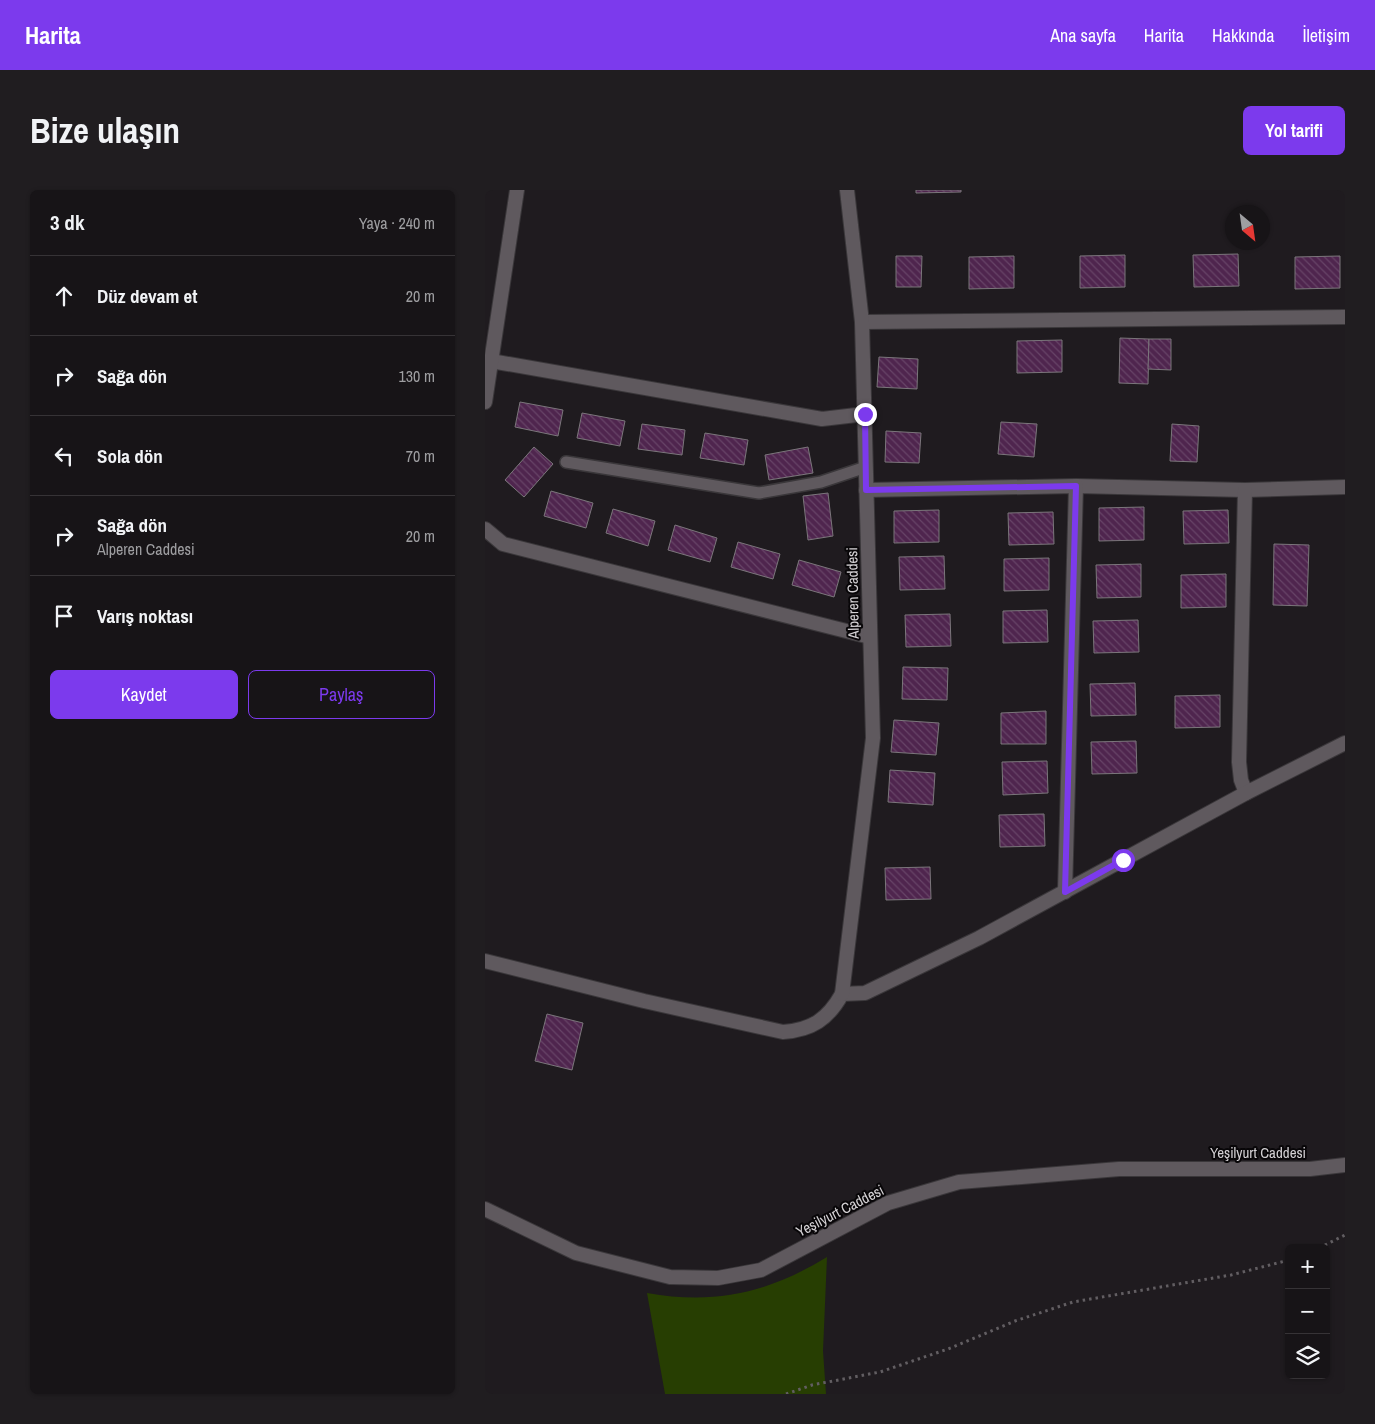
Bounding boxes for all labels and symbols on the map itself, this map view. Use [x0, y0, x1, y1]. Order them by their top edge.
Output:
north arrow [1225, 205, 1270, 250]
route end [854, 403, 877, 426]
street label: Alperen Caddesi [841, 547, 864, 640]
route start [1112, 849, 1135, 872]
street label: Yeşilyurt Caddesi [1210, 1142, 1306, 1163]
street label: Yeşilyurt Caddesi [792, 1179, 887, 1242]

